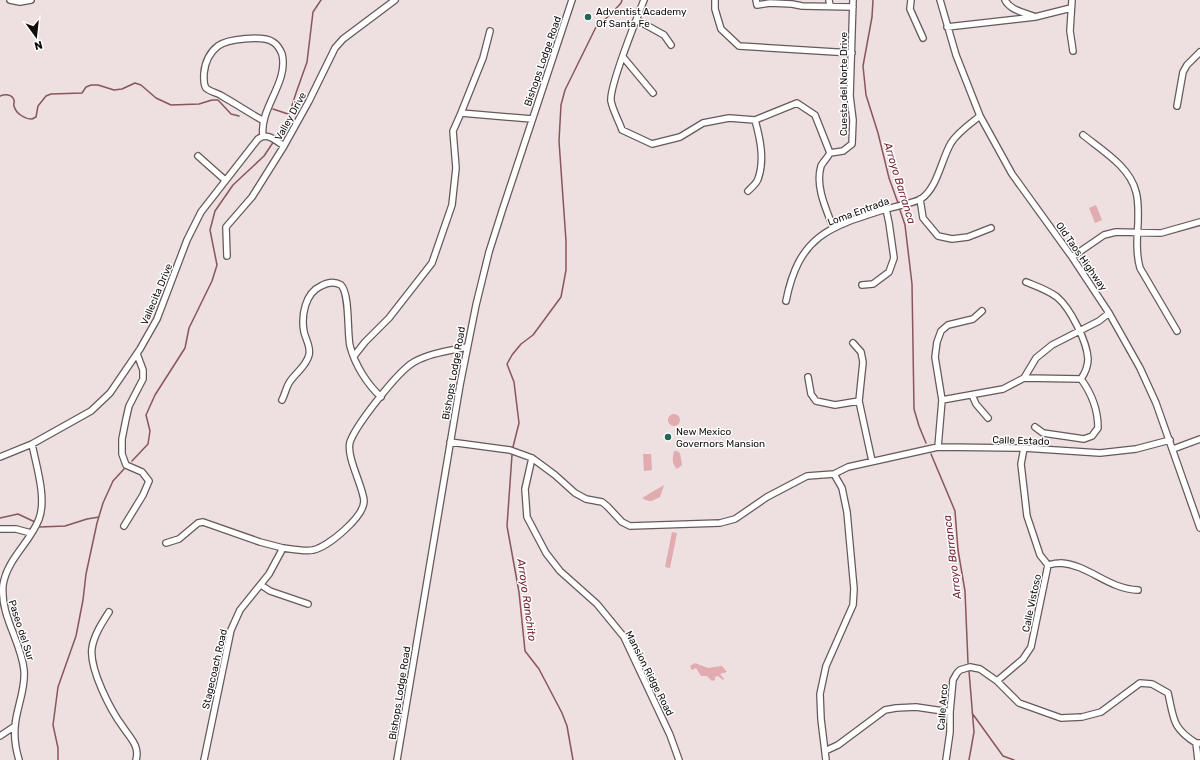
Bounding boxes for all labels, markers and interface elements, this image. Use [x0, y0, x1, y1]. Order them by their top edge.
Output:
place label: Adventist Academy Of Santa Fe [596, 6, 687, 30]
marker: Adventist Academy Of Santa Fe [583, 12, 593, 22]
street label: Bishops Lodge Road [522, 15, 564, 108]
north arrow [16, 16, 56, 56]
street label: Cuesta del Norte Drive [838, 32, 850, 136]
text: N [33, 38, 44, 53]
street label: Valley Drive [273, 90, 309, 143]
water label: Arroyo Barranca [881, 140, 918, 226]
street label: Loma Entrada [826, 195, 891, 229]
street label: Old Taos Highway [1053, 220, 1110, 294]
street label: Vallecita Drive [139, 261, 175, 327]
street label: Bishops Lodge Road [440, 326, 468, 421]
place label: New Mexico Governors Mansion [676, 426, 765, 450]
marker: New Mexico Governors Mansion [663, 432, 673, 442]
street label: Calle Estado [992, 434, 1050, 448]
water label: Arroyo Barranca [941, 514, 964, 601]
water label: Arroyo Ranchito [514, 557, 539, 642]
street label: Calle Vistoso [1020, 573, 1044, 633]
street label: Paseo del Sur [6, 598, 37, 662]
street label: Stagecoach Road [200, 628, 230, 710]
street label: Mansion Ridge Road [622, 629, 676, 718]
street label: Bishops Lodge Road [387, 646, 413, 741]
street label: Calle Arco [935, 683, 951, 731]

